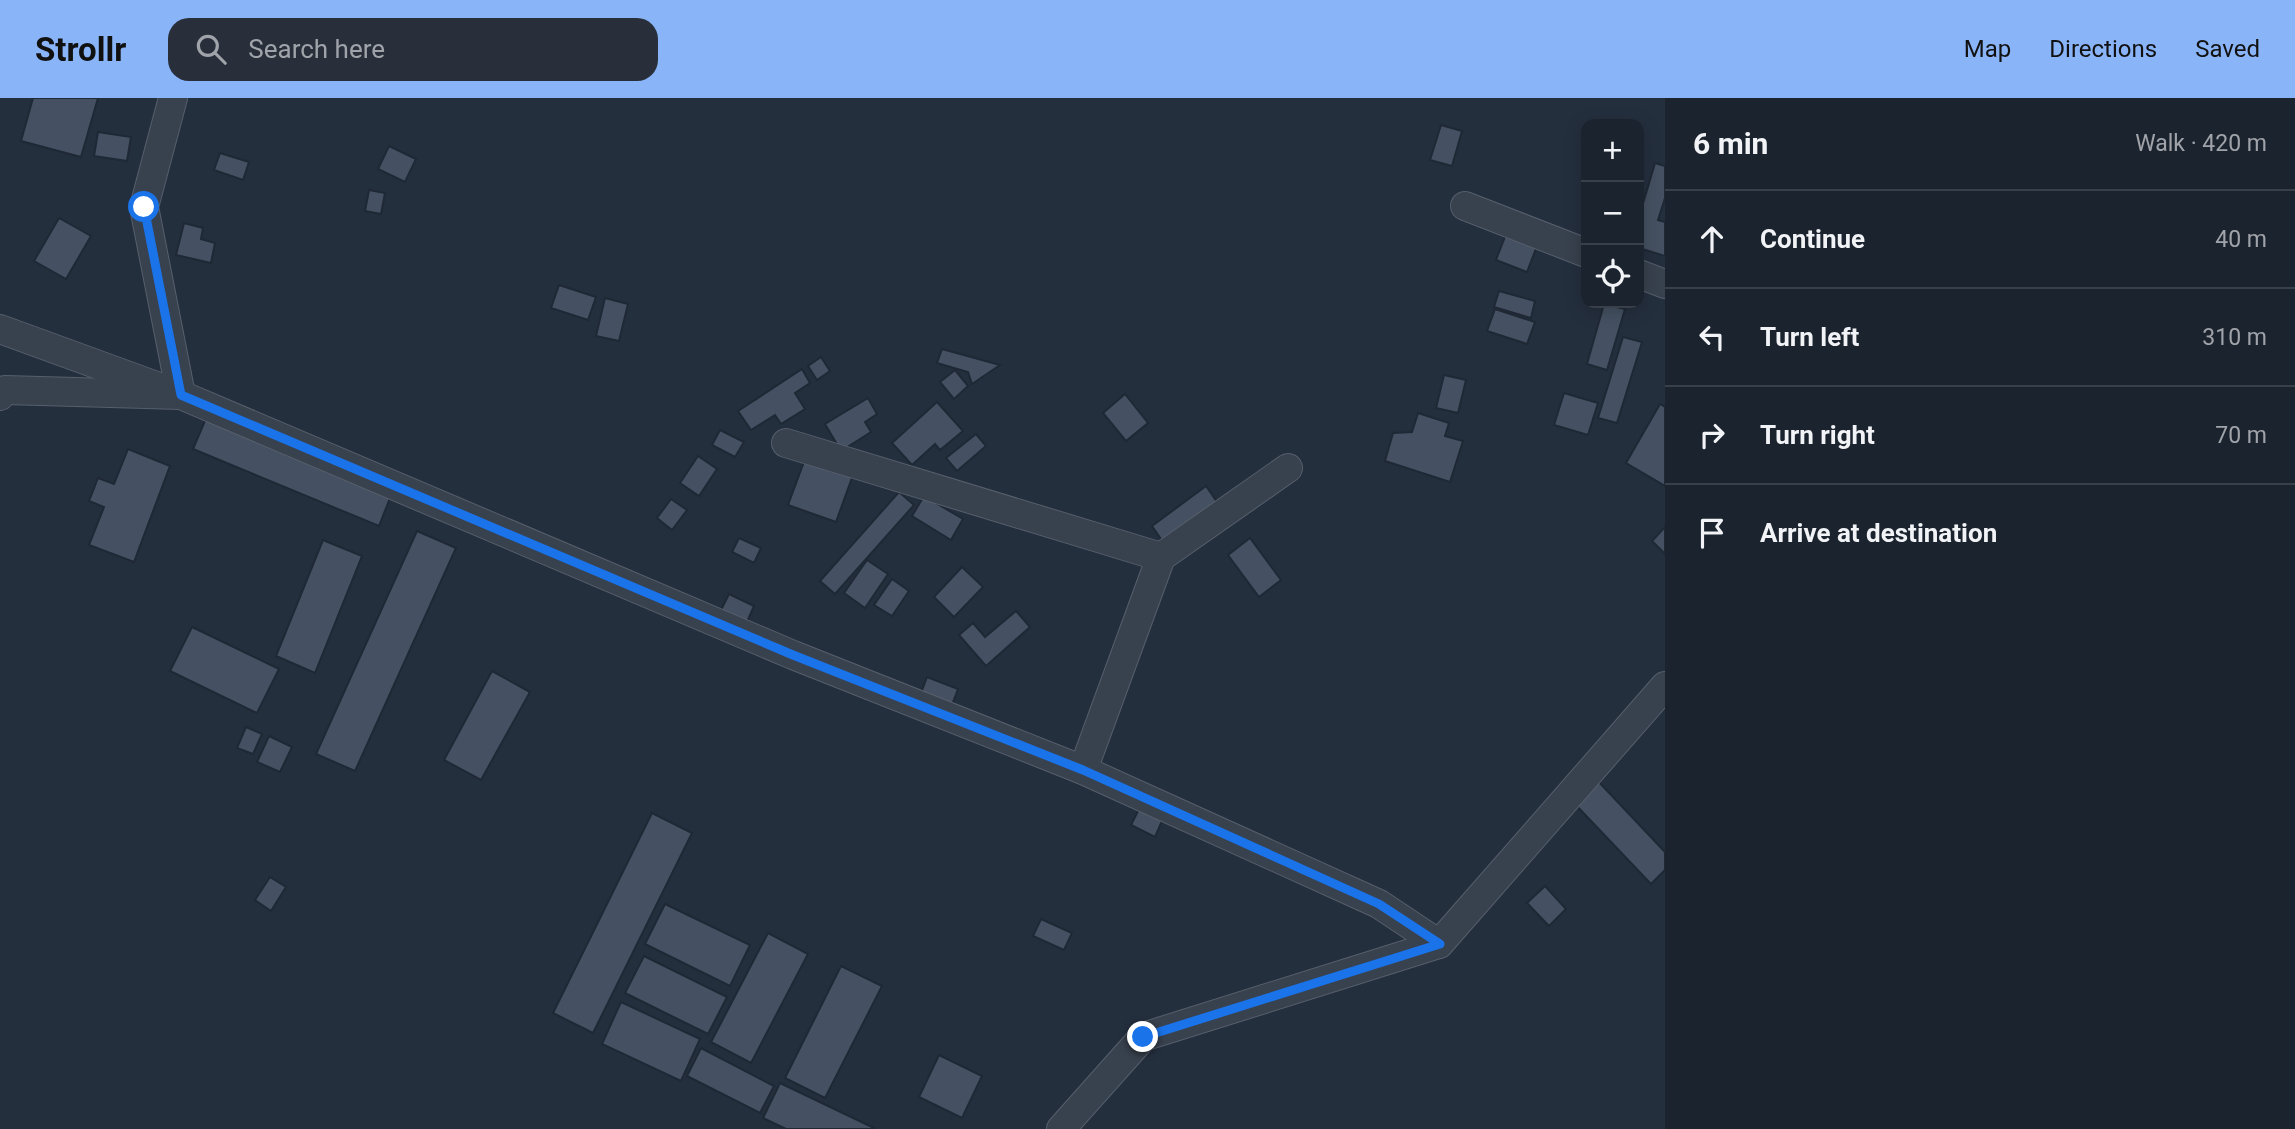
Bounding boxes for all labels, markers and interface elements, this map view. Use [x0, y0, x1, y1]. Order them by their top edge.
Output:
search box [168, 18, 658, 81]
text: Strollr [35, 30, 126, 69]
icon: search [192, 30, 230, 68]
text: Search here [248, 34, 385, 64]
text: Map [1964, 35, 2011, 63]
text: Directions [2049, 35, 2157, 63]
text: Saved [2195, 35, 2260, 63]
map controls [1581, 119, 1644, 308]
button: + [1581, 119, 1644, 182]
text: 6 min [1693, 126, 1768, 161]
text: Walk · 420 m [2135, 130, 2267, 157]
button: − [1581, 182, 1644, 245]
route start [128, 191, 159, 222]
icon: ahead [1693, 220, 1731, 258]
text: Continue [1760, 224, 1865, 254]
text: 40 m [2215, 226, 2267, 253]
button: locate [1581, 245, 1644, 308]
icon: left [1693, 318, 1731, 356]
text: Turn left [1760, 322, 1859, 352]
text: 310 m [2202, 324, 2267, 351]
icon: right [1693, 416, 1731, 454]
text: Turn right [1760, 420, 1875, 450]
text: 70 m [2215, 422, 2267, 449]
icon: arrive [1693, 514, 1731, 552]
text: Arrive at destination [1760, 518, 1997, 548]
route end [1127, 1021, 1158, 1052]

